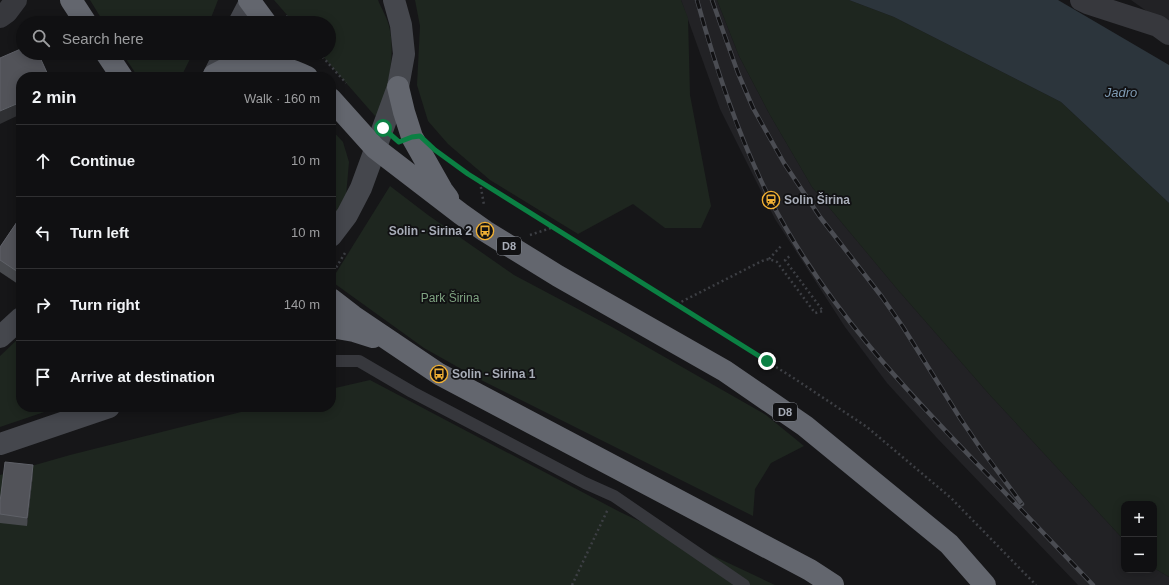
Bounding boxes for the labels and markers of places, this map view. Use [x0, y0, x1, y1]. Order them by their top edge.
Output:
station icon: Solin Širina [761, 190, 781, 210]
place label: Solin Širina [784, 192, 850, 207]
bus stop icon: Solin - Sirina 2 [475, 221, 495, 241]
place label: Solin - Sirina 2 [389, 224, 472, 238]
bus stop icon: Solin - Sirina 1 [429, 364, 449, 384]
place label: Solin - Sirina 1 [452, 367, 536, 381]

